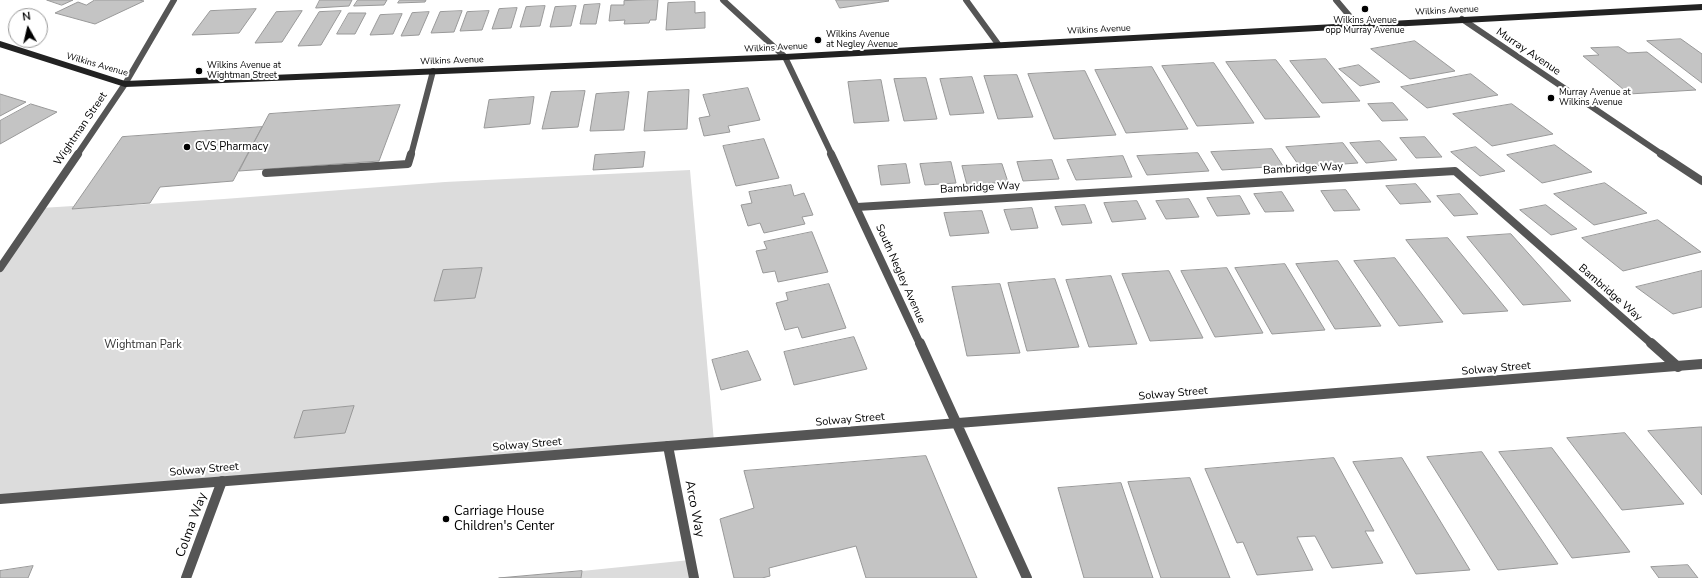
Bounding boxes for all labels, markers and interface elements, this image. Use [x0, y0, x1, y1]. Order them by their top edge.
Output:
marker: Wilkins Avenue opp Murray Avenue [1360, 4, 1370, 14]
street label: Wilkins Avenue [1415, 4, 1479, 18]
north arrow [8, 8, 48, 48]
text: N [21, 9, 32, 25]
place label: Wilkins Avenue opp Murray Avenue [1325, 16, 1405, 37]
street label: Wilkins Avenue [1067, 23, 1131, 37]
street label: Murray Avenue [1493, 26, 1563, 78]
place label: Wilkins Avenue at Negley Avenue [826, 30, 898, 51]
marker: Wilkins Avenue at Negley Avenue [813, 35, 823, 45]
street label: Wilkins Avenue [744, 41, 808, 55]
street label: Wilkins Avenue [65, 51, 129, 79]
street label: Wilkins Avenue [420, 54, 484, 68]
place label: Wilkins Avenue at Wightman Street [207, 61, 281, 82]
marker: Wilkins Avenue at Wightman Street [194, 66, 204, 76]
place label: Murray Avenue at Wilkins Avenue [1559, 88, 1631, 109]
street label: Wightman Street [52, 90, 110, 168]
marker: Murray Avenue at Wilkins Avenue [1546, 93, 1556, 103]
place label: CVS Pharmacy [195, 140, 268, 154]
marker: CVS Pharmacy [182, 142, 192, 152]
street label: Bambridge Way [1263, 160, 1343, 178]
street label: Bambridge Way [940, 179, 1020, 197]
street label: South Negley Avenue [872, 222, 928, 326]
street label: Bambridge Way [1575, 262, 1645, 324]
park label: Wightman Park [104, 338, 182, 352]
street label: Solway Street [1461, 359, 1531, 379]
street label: Solway Street [1138, 384, 1208, 404]
street label: Solway Street [815, 410, 885, 430]
street label: Solway Street [492, 435, 562, 455]
street label: Solway Street [169, 460, 239, 480]
street label: Arco Way [681, 479, 707, 539]
street label: Colma Way [173, 490, 211, 560]
place label: Carriage House Children's Center [454, 504, 554, 535]
marker: Carriage House Children's Center [441, 514, 451, 524]

